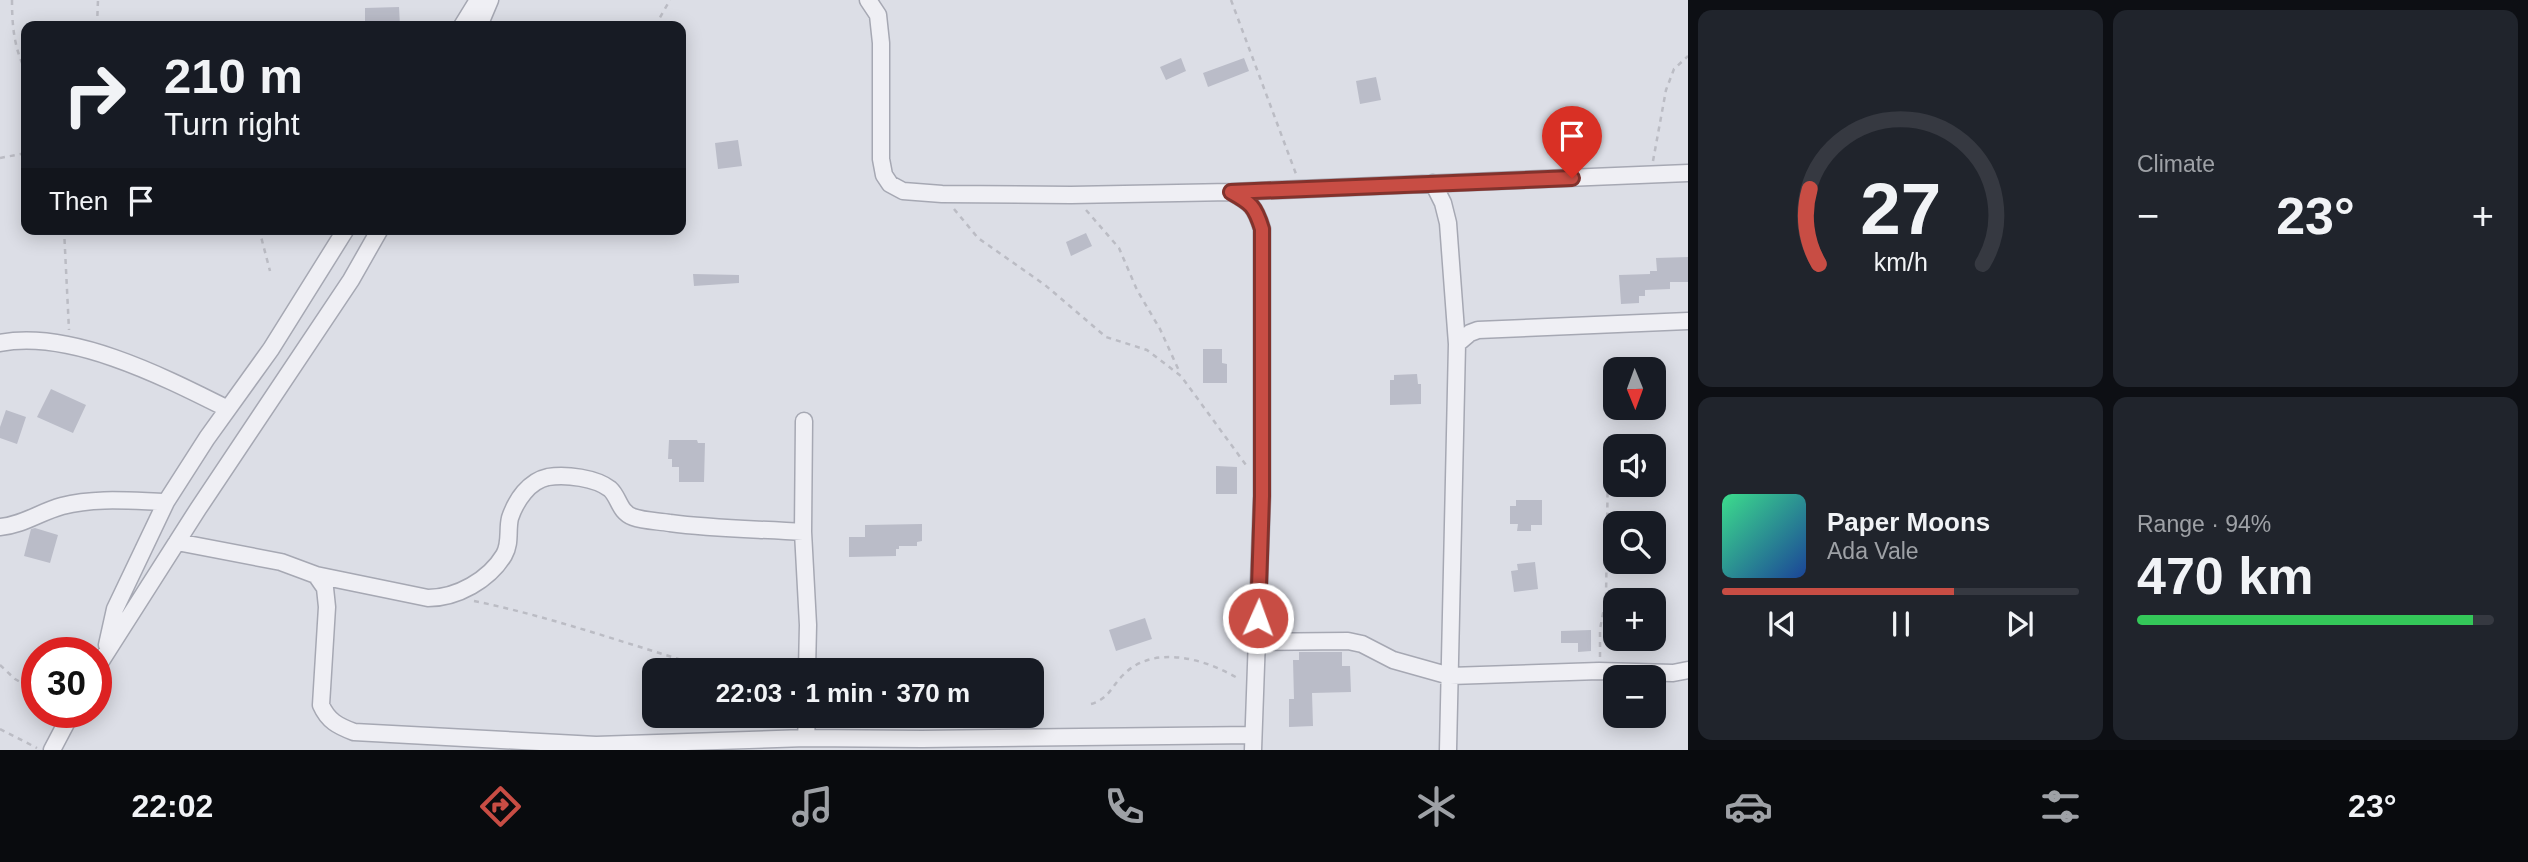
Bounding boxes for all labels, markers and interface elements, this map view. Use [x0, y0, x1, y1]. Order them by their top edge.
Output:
icon: right [49, 49, 140, 140]
text: 210 m [164, 49, 303, 103]
text: Turn right [164, 106, 300, 142]
pin [1542, 106, 1602, 178]
icon: arrive [1553, 117, 1591, 155]
text: Climate [2137, 151, 2215, 177]
text: 27 [1860, 169, 1941, 250]
icon: arrive [122, 182, 160, 220]
text: Then [49, 186, 108, 216]
text: 23° [2276, 187, 2355, 245]
text: − [2137, 195, 2159, 237]
text: + [2472, 195, 2494, 237]
text: km/h [1873, 248, 1928, 276]
north arrow [1603, 357, 1666, 420]
map controls [1603, 357, 1666, 728]
button: sound [1603, 434, 1666, 497]
text: Paper Moons [1827, 507, 1990, 537]
button: search [1603, 511, 1666, 574]
text: Range · 94% [2137, 511, 2271, 537]
text: Ada Vale [1827, 538, 1919, 564]
text: 470 km [2137, 547, 2313, 605]
position arrow [1221, 581, 1295, 655]
button: + [1603, 588, 1666, 651]
icon: previous [1763, 605, 1801, 643]
icon: pause [1882, 605, 1920, 643]
icon: next [2001, 605, 2039, 643]
speed limit sign: 30 [21, 637, 112, 728]
button: − [1603, 665, 1666, 728]
text: 22:03 · 1 min · 370 m [716, 678, 970, 708]
icon: directions [476, 782, 525, 831]
icon: music [788, 782, 837, 831]
icon: phone [1100, 782, 1149, 831]
icon: climate [1412, 782, 1461, 831]
icon: car [1724, 782, 1773, 831]
icon: filters [2036, 782, 2085, 831]
text: 22:02 [131, 788, 213, 824]
text: 23° [2348, 788, 2397, 824]

